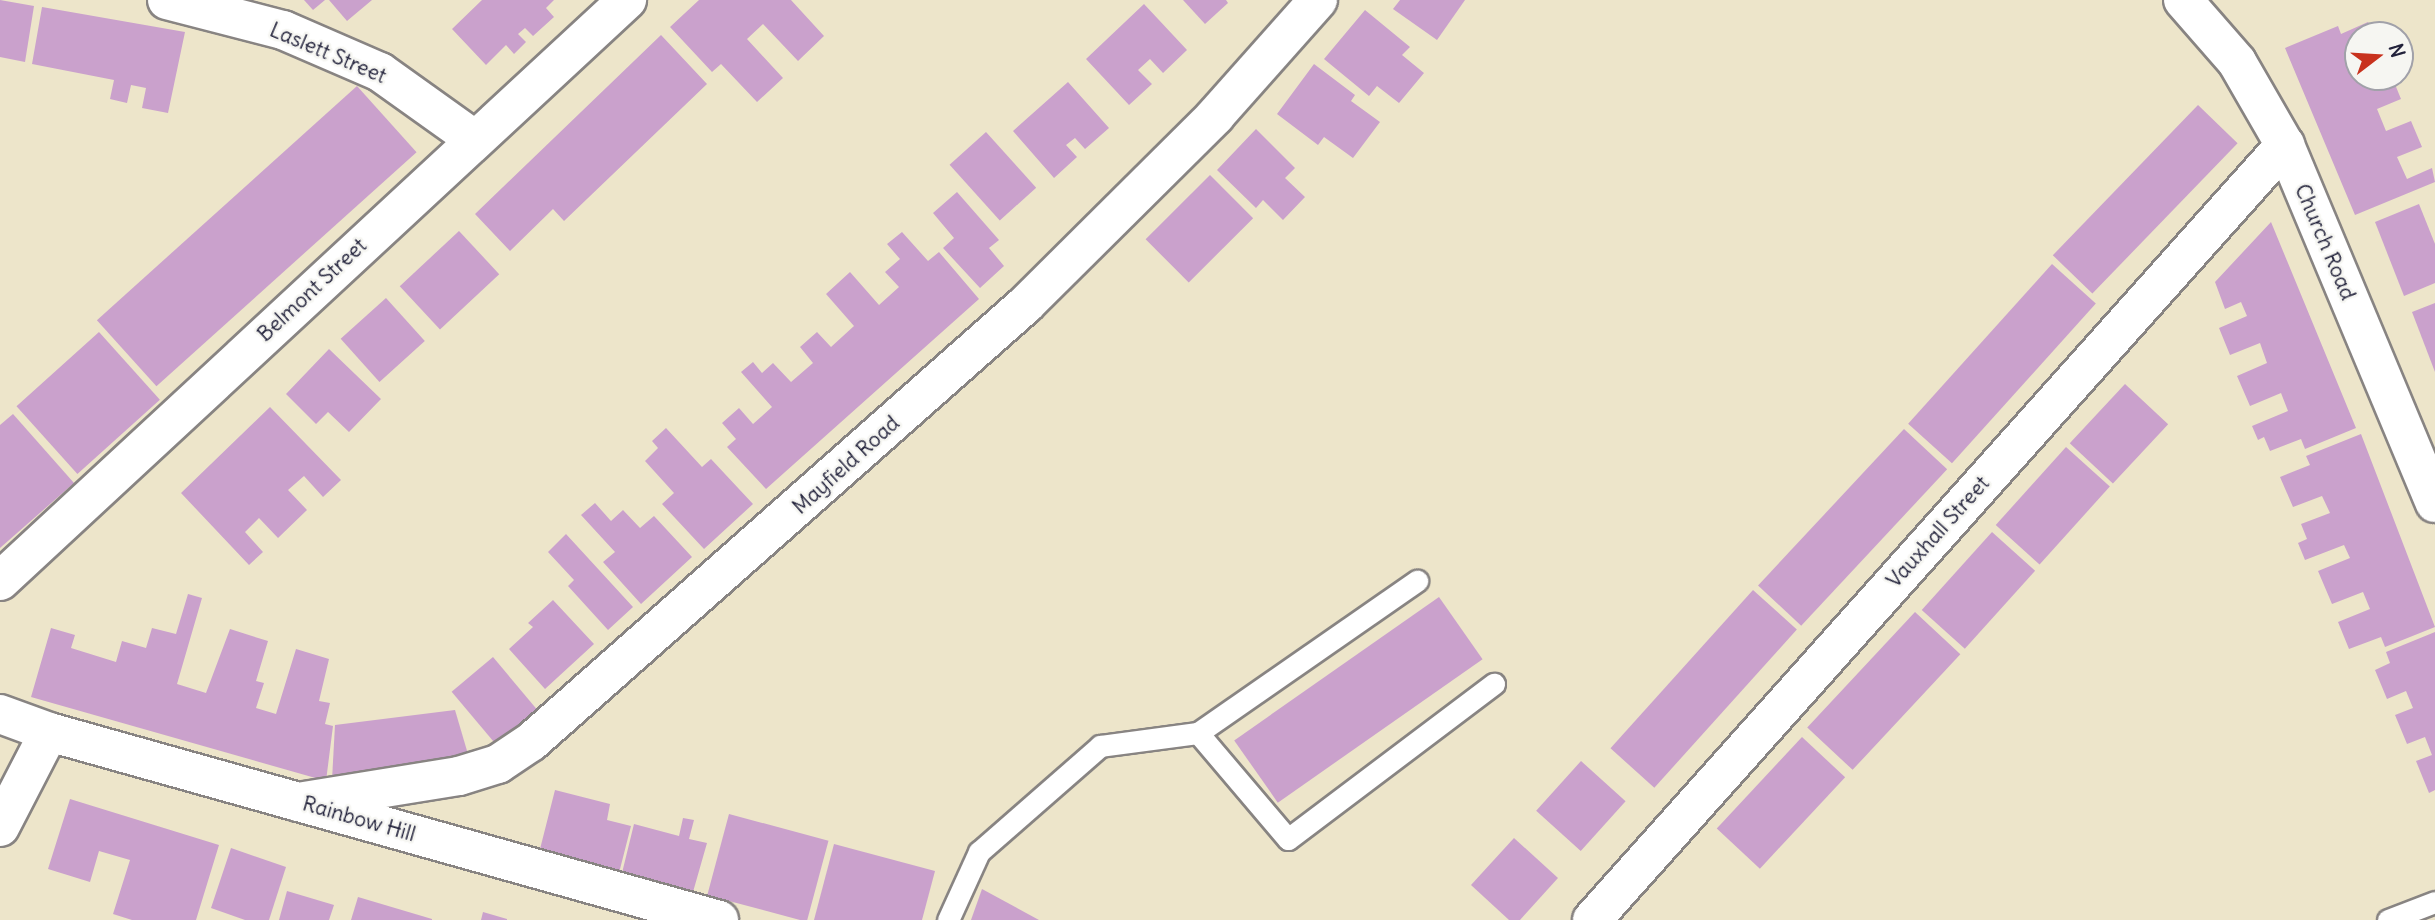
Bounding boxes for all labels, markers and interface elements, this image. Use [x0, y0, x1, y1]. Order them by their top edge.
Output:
street label: Laslett Street [266, 17, 390, 89]
north arrow [2344, 21, 2414, 91]
text: N [2384, 41, 2411, 60]
street label: Church Road [2289, 180, 2361, 304]
street label: Belmont Street [252, 233, 372, 347]
street label: Mayfield Road [787, 411, 905, 519]
street label: Vauxhall Street [1881, 471, 1995, 593]
street label: Rainbow Hill [300, 791, 418, 847]

